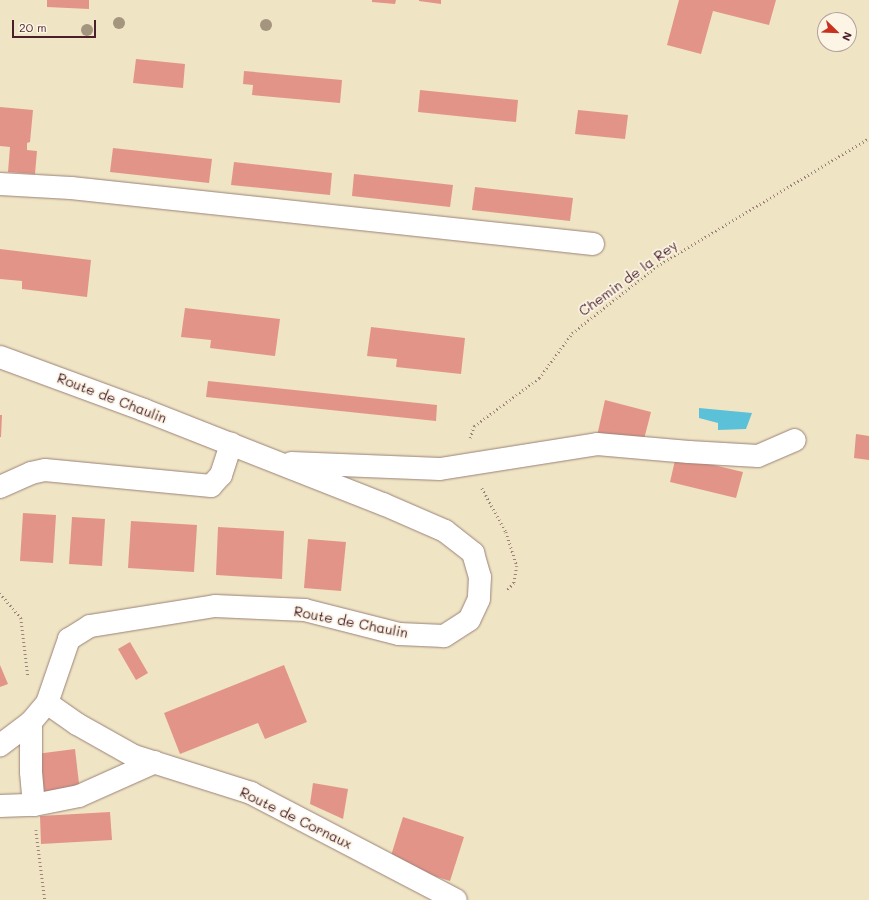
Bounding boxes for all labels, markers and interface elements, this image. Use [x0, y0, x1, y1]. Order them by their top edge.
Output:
scale bar [14, 12, 98, 38]
north arrow [817, 12, 857, 52]
text: 20 m [19, 19, 47, 35]
text: N [839, 30, 856, 43]
street label: Chemin de la Rey [575, 237, 681, 319]
street label: Route de Chaulin [55, 369, 169, 427]
street label: Route de Chaulin [292, 603, 410, 641]
street label: Route de Cornaux [237, 784, 355, 852]

